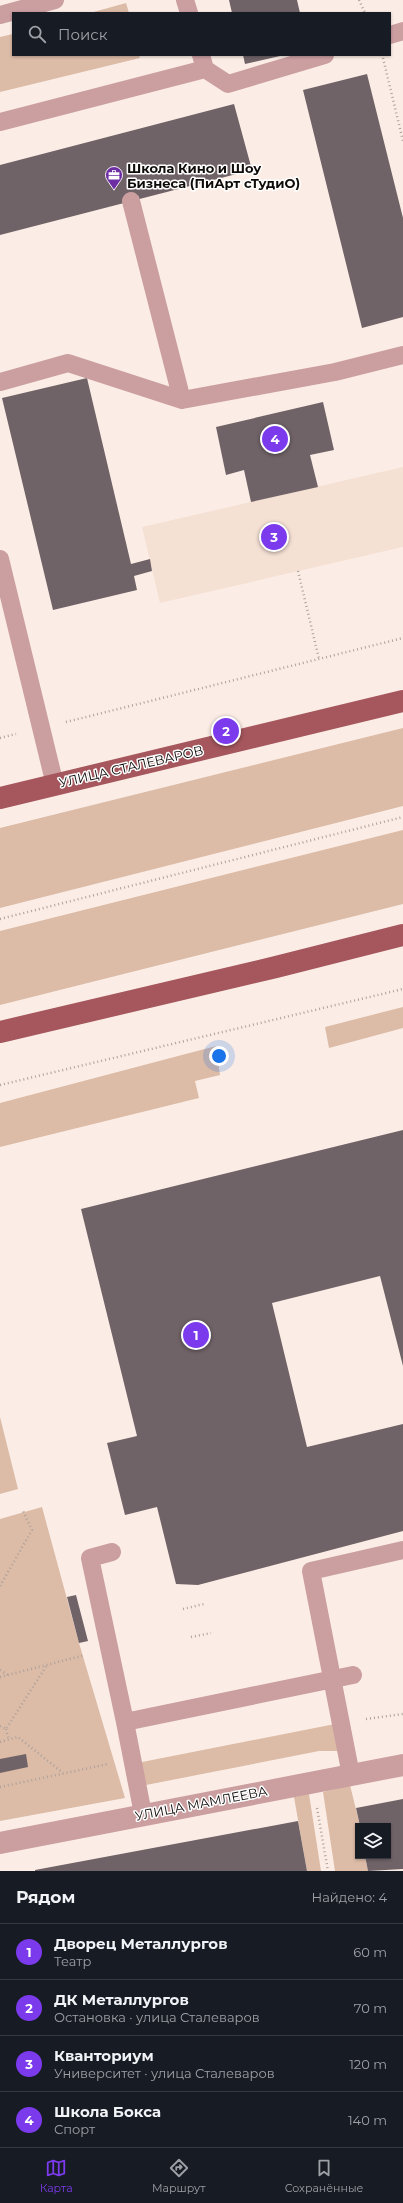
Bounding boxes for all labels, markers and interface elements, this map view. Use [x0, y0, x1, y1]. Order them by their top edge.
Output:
search box [12, 12, 391, 56]
icon: search [26, 23, 48, 45]
text: Поиск [58, 25, 107, 44]
place label: Школа Кино и Шоу Бизнеса (ПиАрт сТудиО) [127, 160, 300, 191]
office icon: Школа Кино и Шоу Бизнеса (ПиАрт сТудиО) [104, 165, 124, 190]
pin: 4 [262, 424, 288, 454]
pin: 3 [261, 522, 287, 552]
pin: 2 [213, 716, 239, 746]
street label: УЛИЦА СТАЛЕВАРОВ [57, 742, 205, 790]
your location [209, 1046, 229, 1066]
pin: 1 [183, 1320, 209, 1350]
street label: УЛИЦА МАМЛЕЕВА [133, 1782, 269, 1824]
map controls [355, 1823, 391, 1859]
button: layers [355, 1823, 391, 1859]
text: Рядом [16, 1887, 75, 1907]
text: Найдено: 4 [312, 1889, 387, 1905]
text: Дворец Металлургов [54, 1934, 228, 1953]
text: 1 [26, 1944, 32, 1960]
text: 60 m [353, 1944, 387, 1960]
text: Театр [54, 1953, 91, 1969]
text: ДК Металлургов [54, 1990, 189, 2009]
text: 2 [25, 2000, 33, 2016]
text: 70 m [354, 2000, 387, 2016]
text: Остановка · улица Сталеваров [54, 2009, 260, 2025]
text: Кванториум [54, 2046, 154, 2065]
text: 3 [25, 2056, 33, 2072]
text: 120 m [349, 2056, 387, 2072]
text: Университет · улица Сталеваров [54, 2065, 275, 2081]
text: Школа Бокса [54, 2102, 161, 2121]
text: 4 [25, 2112, 33, 2128]
text: 140 m [348, 2112, 387, 2128]
text: Спорт [54, 2121, 95, 2137]
tab: Карта [40, 2157, 73, 2195]
tab: Маршрут [152, 2157, 205, 2195]
tab: Сохранённые [285, 2157, 363, 2195]

